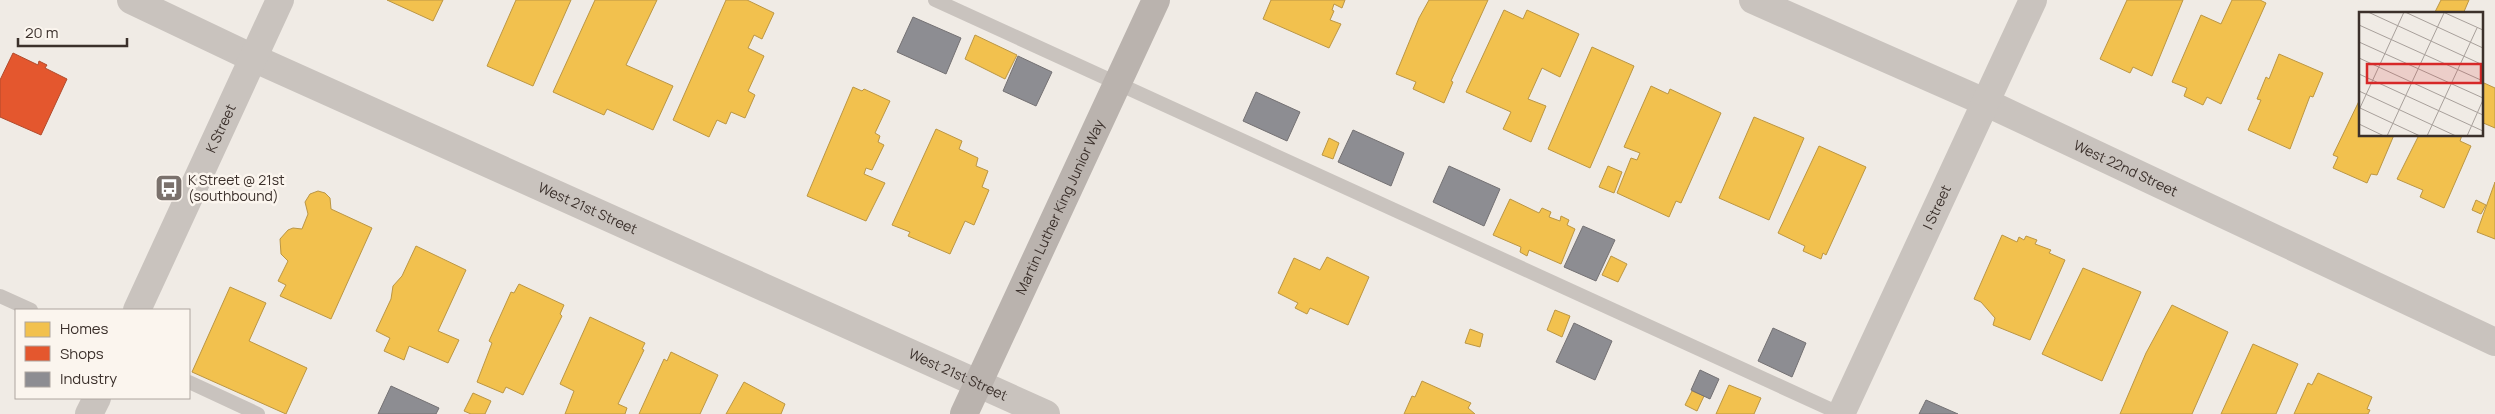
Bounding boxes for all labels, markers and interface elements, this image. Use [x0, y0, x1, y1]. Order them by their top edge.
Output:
inset map [2359, 12, 2482, 136]
scale bar [18, 15, 126, 47]
text: 20 m [25, 22, 58, 43]
street label: K Street [201, 100, 240, 156]
street label: Martin Luther King Junior Way [1011, 116, 1109, 298]
street label: West 22nd Street [2071, 135, 2181, 201]
place label: K Street @ 21st (southbound) [188, 170, 285, 205]
bus stop icon: K Street @ 21st (southbound) [154, 173, 184, 203]
street label: West 21st Street [535, 177, 641, 238]
street label: I Street [1918, 181, 1955, 232]
legend [15, 309, 190, 399]
text: Homes [60, 318, 109, 339]
text: Shops [60, 343, 104, 364]
street label: West 21st Street [906, 344, 1011, 405]
text: Industry [60, 368, 117, 389]

